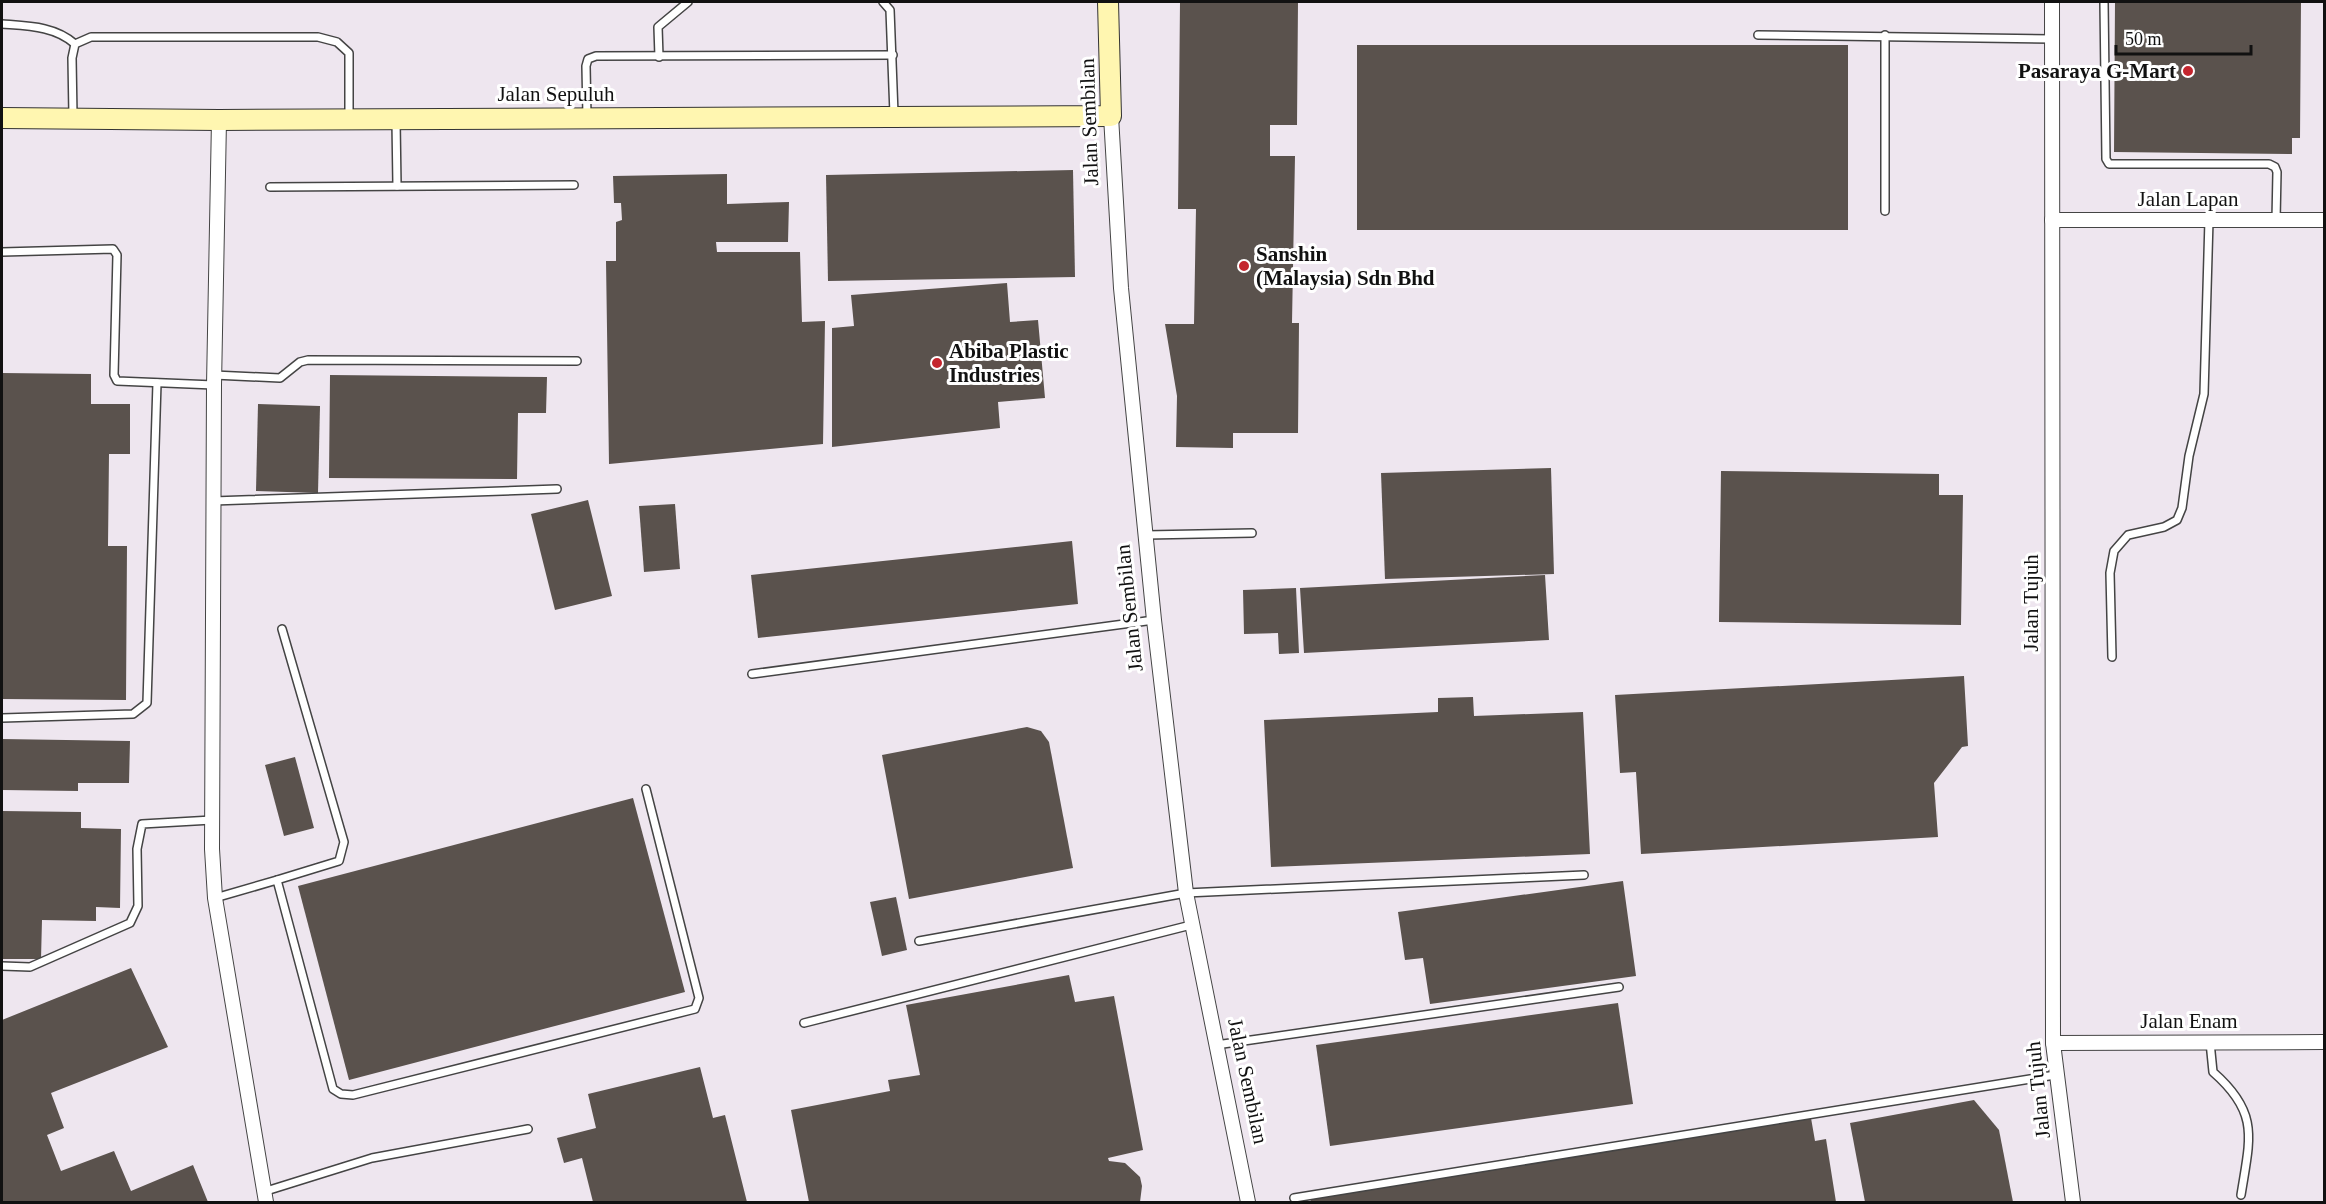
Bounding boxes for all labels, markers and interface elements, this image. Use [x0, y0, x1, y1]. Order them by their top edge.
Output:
scale bar [2116, 18, 2251, 56]
text: 50 m [2125, 29, 2162, 49]
street label: Jalan Sembilan [1075, 57, 1103, 186]
place label: Pasaraya G-Mart [2018, 59, 2176, 83]
marker: Pasaraya G-Mart [2181, 64, 2195, 78]
street label: Jalan Sepuluh [497, 82, 615, 106]
street label: Jalan Lapan [2138, 187, 2239, 211]
place label: Sanshin (Malaysia) Sdn Bhd [1256, 242, 1435, 290]
marker: Sanshin (Malaysia) Sdn Bhd [1237, 259, 1251, 273]
place label: Abiba Plastic Industries [949, 339, 1069, 387]
marker: Abiba Plastic Industries [930, 356, 944, 370]
street label: Jalan Sembilan [1110, 543, 1148, 673]
street label: Jalan Tujuh [2019, 554, 2043, 652]
street label: Jalan Enam [2140, 1009, 2238, 1033]
street label: Jalan Sembilan [1223, 1016, 1273, 1146]
street label: Jalan Tujuh [2021, 1040, 2055, 1140]

